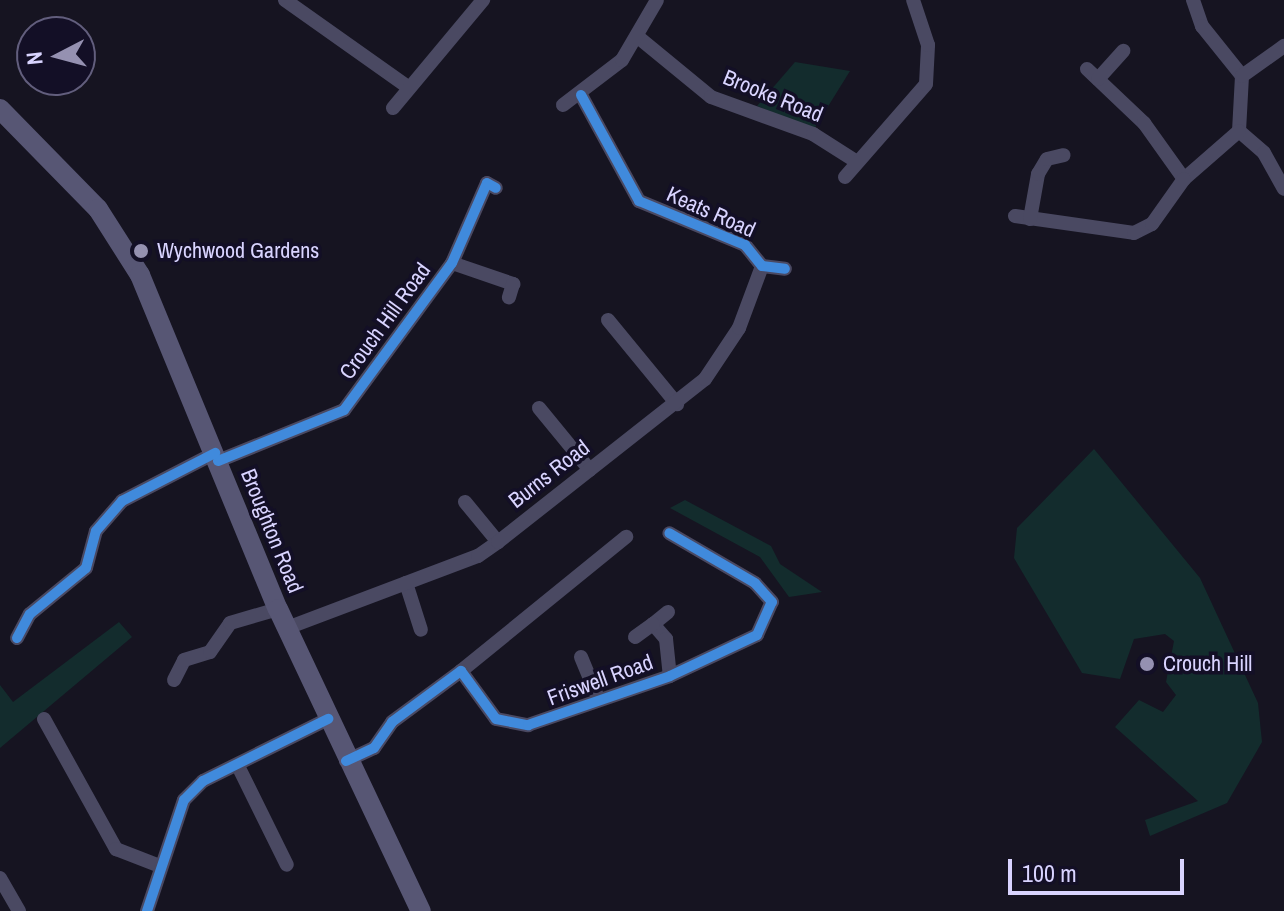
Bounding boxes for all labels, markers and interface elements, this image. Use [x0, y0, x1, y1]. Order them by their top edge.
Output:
north arrow [16, 16, 96, 96]
text: N [19, 50, 50, 66]
street label: Brooke Road [719, 64, 827, 128]
street label: Keats Road [663, 181, 759, 243]
place label: Wychwood Gardens [157, 238, 319, 264]
marker: Wychwood Gardens [132, 242, 150, 260]
street label: Crouch Hill Road [334, 258, 436, 384]
street label: Burns Road [503, 434, 595, 514]
street label: Broughton Road [235, 465, 309, 597]
street label: Friswell Road [544, 649, 656, 711]
place label: Crouch Hill [1163, 651, 1252, 677]
marker: Crouch Hill [1138, 655, 1156, 673]
scale bar [1012, 843, 1188, 893]
text: 100 m [1022, 857, 1077, 889]

